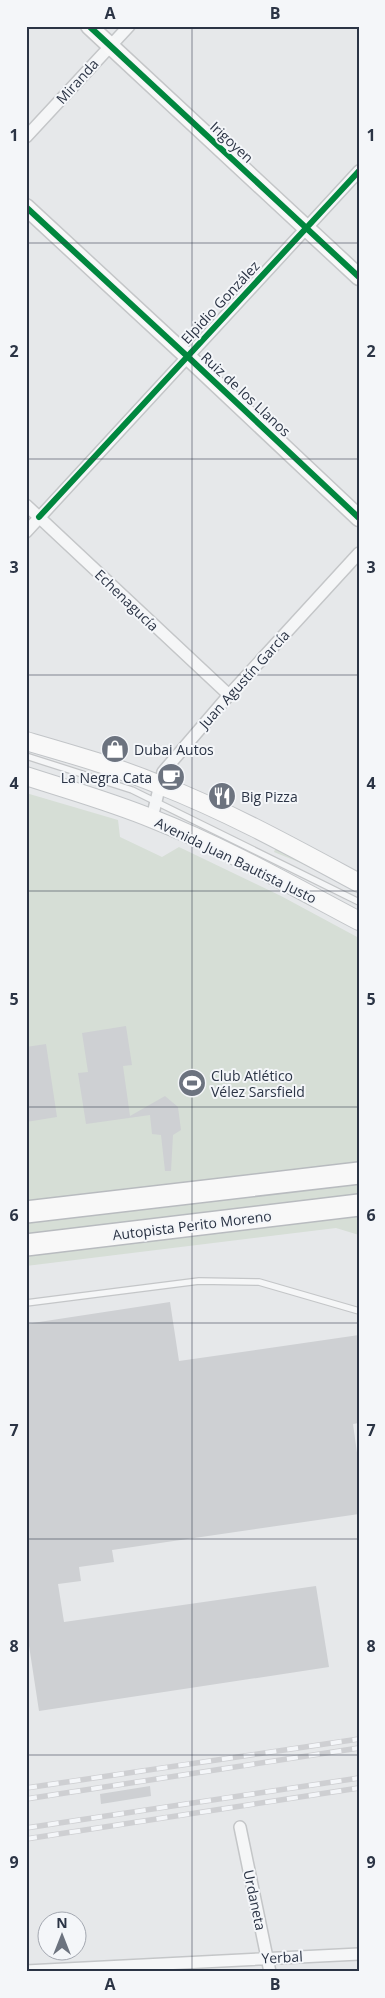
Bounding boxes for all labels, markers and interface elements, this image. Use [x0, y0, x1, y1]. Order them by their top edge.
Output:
text: A [104, 2, 116, 24]
text: B [270, 2, 280, 24]
street label: Miranda [52, 54, 102, 108]
street label: Irigoyen [206, 117, 258, 167]
text: 1 [9, 124, 19, 146]
text: 1 [366, 124, 376, 146]
street label: Elpidio González [177, 256, 264, 348]
text: 2 [9, 340, 19, 362]
text: 2 [366, 340, 376, 362]
street label: Ruiz de los Llanos [197, 348, 295, 441]
text: 3 [9, 556, 19, 578]
text: 3 [366, 556, 376, 578]
street label: Echenagucía [91, 565, 163, 635]
street label: Juan Agustín García [193, 626, 293, 734]
shop icon: Dubai Autos [100, 734, 130, 764]
place label: Dubai Autos [134, 740, 214, 759]
cafe icon: La Negra Cata [156, 762, 186, 792]
place label: La Negra Cata [61, 768, 152, 787]
text: 4 [9, 772, 19, 794]
text: 4 [366, 772, 376, 794]
restaurant icon: Big Pizza [207, 781, 237, 811]
place label: Big Pizza [241, 787, 298, 806]
street label: Avenida Juan Bautista Justo [152, 813, 320, 907]
text: 5 [9, 988, 19, 1010]
text: 5 [366, 988, 376, 1010]
place label: Club Atlético Vélez Sarsfield [211, 1066, 305, 1101]
sports icon: Club Atlético Vélez Sarsfield [177, 1068, 207, 1098]
text: 6 [9, 1204, 19, 1226]
text: 6 [366, 1204, 376, 1226]
street label: Autopista Perito Moreno [111, 1206, 273, 1244]
text: 7 [9, 1419, 19, 1441]
text: 7 [366, 1419, 376, 1441]
text: 8 [9, 1635, 19, 1657]
text: 8 [366, 1635, 376, 1657]
text: 9 [9, 1851, 19, 1873]
text: 9 [366, 1851, 376, 1873]
street label: Urdaneta [239, 1868, 271, 1932]
north arrow [38, 1910, 88, 1960]
text: N [56, 1913, 68, 1932]
street label: Yerbal [261, 1946, 303, 1968]
text: A [104, 1973, 116, 1995]
text: B [270, 1973, 280, 1995]

